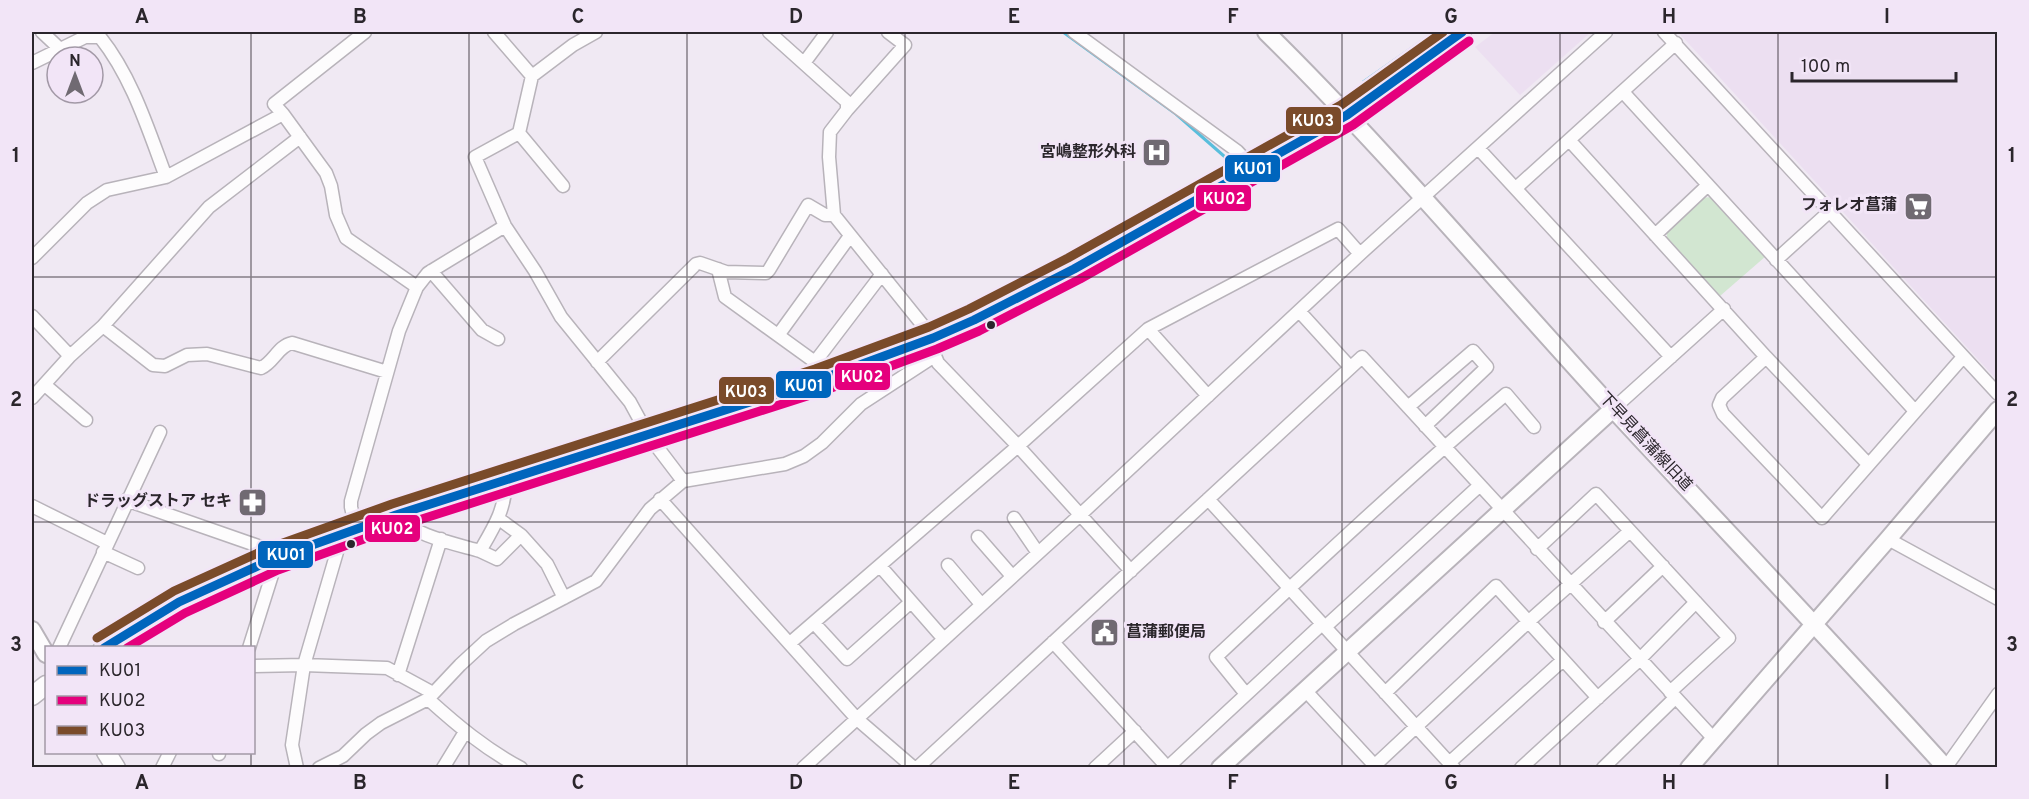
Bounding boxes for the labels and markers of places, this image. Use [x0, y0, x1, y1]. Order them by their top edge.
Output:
hospital icon: 宮嶋整形外科 [1141, 137, 1173, 169]
place label: 宮嶋整形外科 [1040, 142, 1136, 163]
supermarket icon: フォレオ菖蒲 [1902, 190, 1934, 222]
place label: フォレオ菖蒲 [1801, 196, 1897, 216]
unlabelled marker [985, 319, 997, 331]
pharmacy icon: ドラッグストア セキ [237, 486, 269, 518]
place label: ドラッグストア セキ [84, 491, 232, 512]
unlabelled marker [345, 538, 357, 550]
public building icon: 菖蒲郵便局 [1089, 617, 1121, 649]
place label: 菖蒲郵便局 [1126, 623, 1206, 643]

